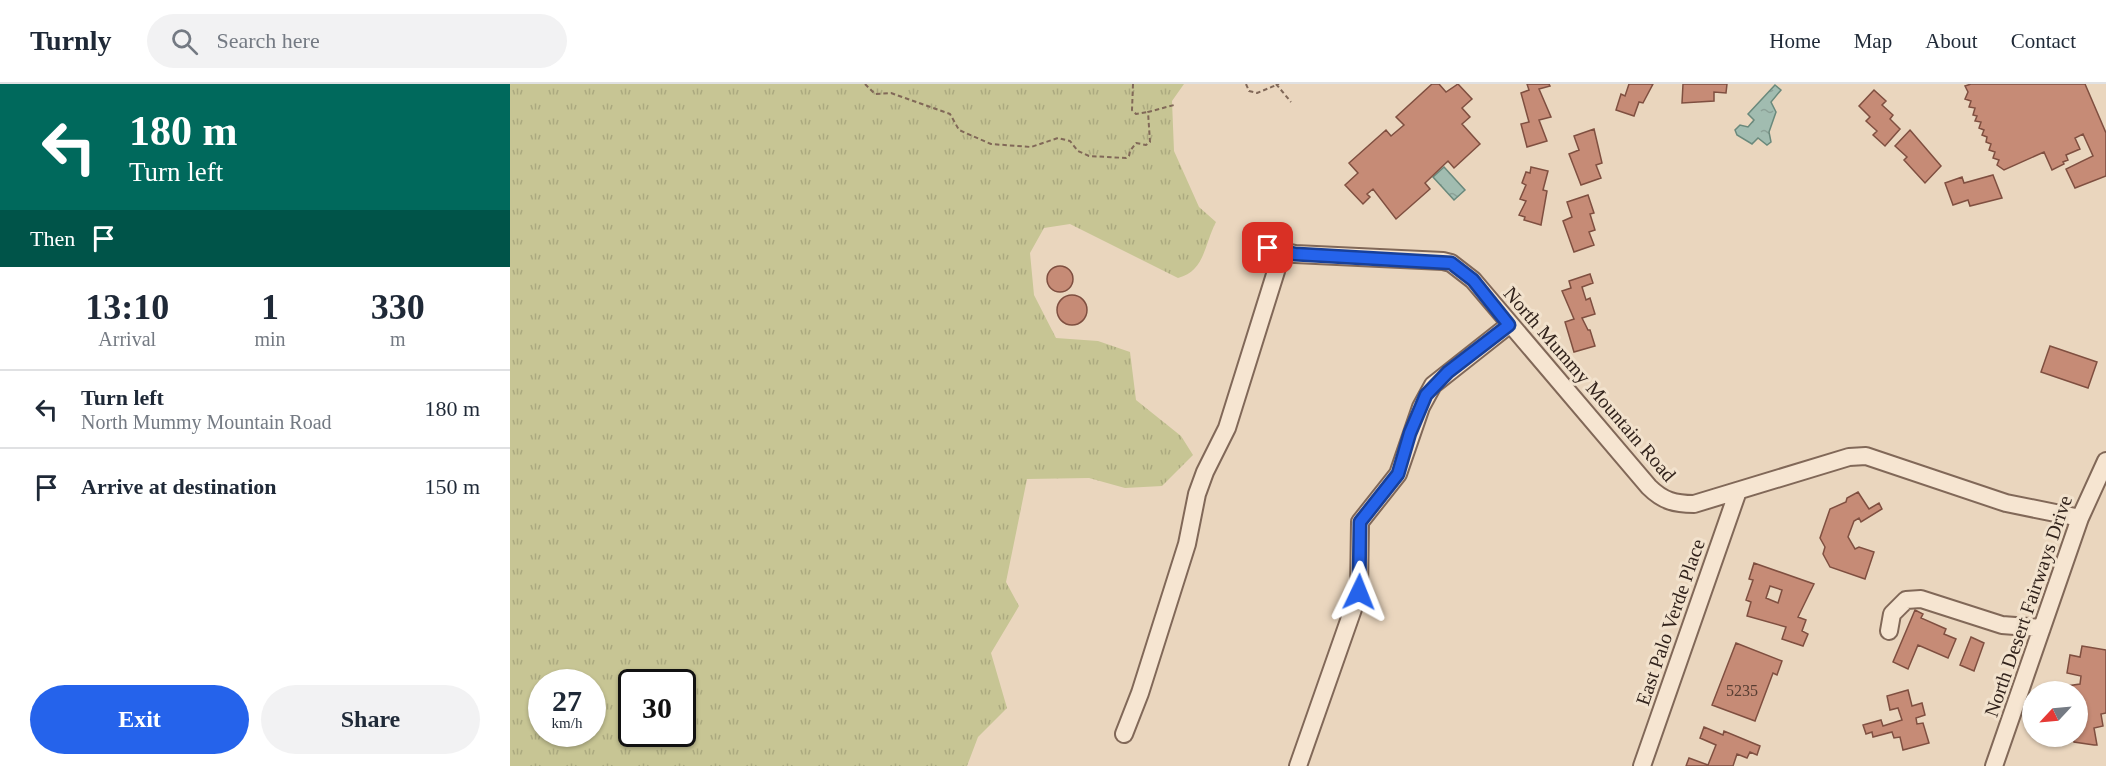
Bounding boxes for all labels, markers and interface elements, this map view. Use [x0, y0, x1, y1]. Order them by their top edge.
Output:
search box [147, 14, 567, 68]
text: Turnly [30, 25, 111, 56]
icon: search [168, 25, 201, 58]
text: Search here [216, 28, 320, 53]
text: Home [1769, 29, 1821, 53]
text: Map [1854, 29, 1892, 53]
text: About [1925, 29, 1978, 53]
text: Contact [2011, 29, 2076, 53]
icon: left [30, 108, 108, 186]
text: 180 m [129, 108, 238, 154]
text: Turn left [129, 157, 223, 187]
icon: arrive [87, 222, 120, 255]
pin [1242, 222, 1293, 273]
text: Then [30, 226, 75, 251]
icon: arrive [1251, 231, 1284, 264]
street label: North Mummy Mountain Road [1499, 282, 1680, 486]
text: 13:10 [85, 287, 169, 327]
text: 1 [261, 287, 279, 327]
text: 330 [371, 287, 425, 327]
text: Arrival [98, 328, 156, 350]
text: min [254, 328, 286, 350]
text: m [390, 328, 406, 350]
text: Turn left [81, 385, 164, 410]
icon: left [30, 393, 63, 426]
text: 180 m [424, 396, 480, 421]
text: North Mummy Mountain Road [81, 411, 332, 433]
icon: arrive [30, 471, 63, 504]
text: Arrive at destination [81, 474, 277, 499]
text: 150 m [424, 474, 480, 499]
street label: North Desert Fairways Drive [1980, 492, 2077, 720]
street label: East Palo Verde Place [1631, 536, 1709, 708]
position arrow [1327, 560, 1391, 624]
speed limit sign: 30 [618, 669, 696, 747]
north arrow [2022, 681, 2088, 747]
map controls [2022, 681, 2088, 747]
house number: 5235 [1726, 682, 1758, 699]
text: 27 [552, 684, 582, 717]
button: Exit [30, 685, 249, 754]
button: Share [261, 685, 480, 754]
text: km/h [552, 715, 582, 731]

